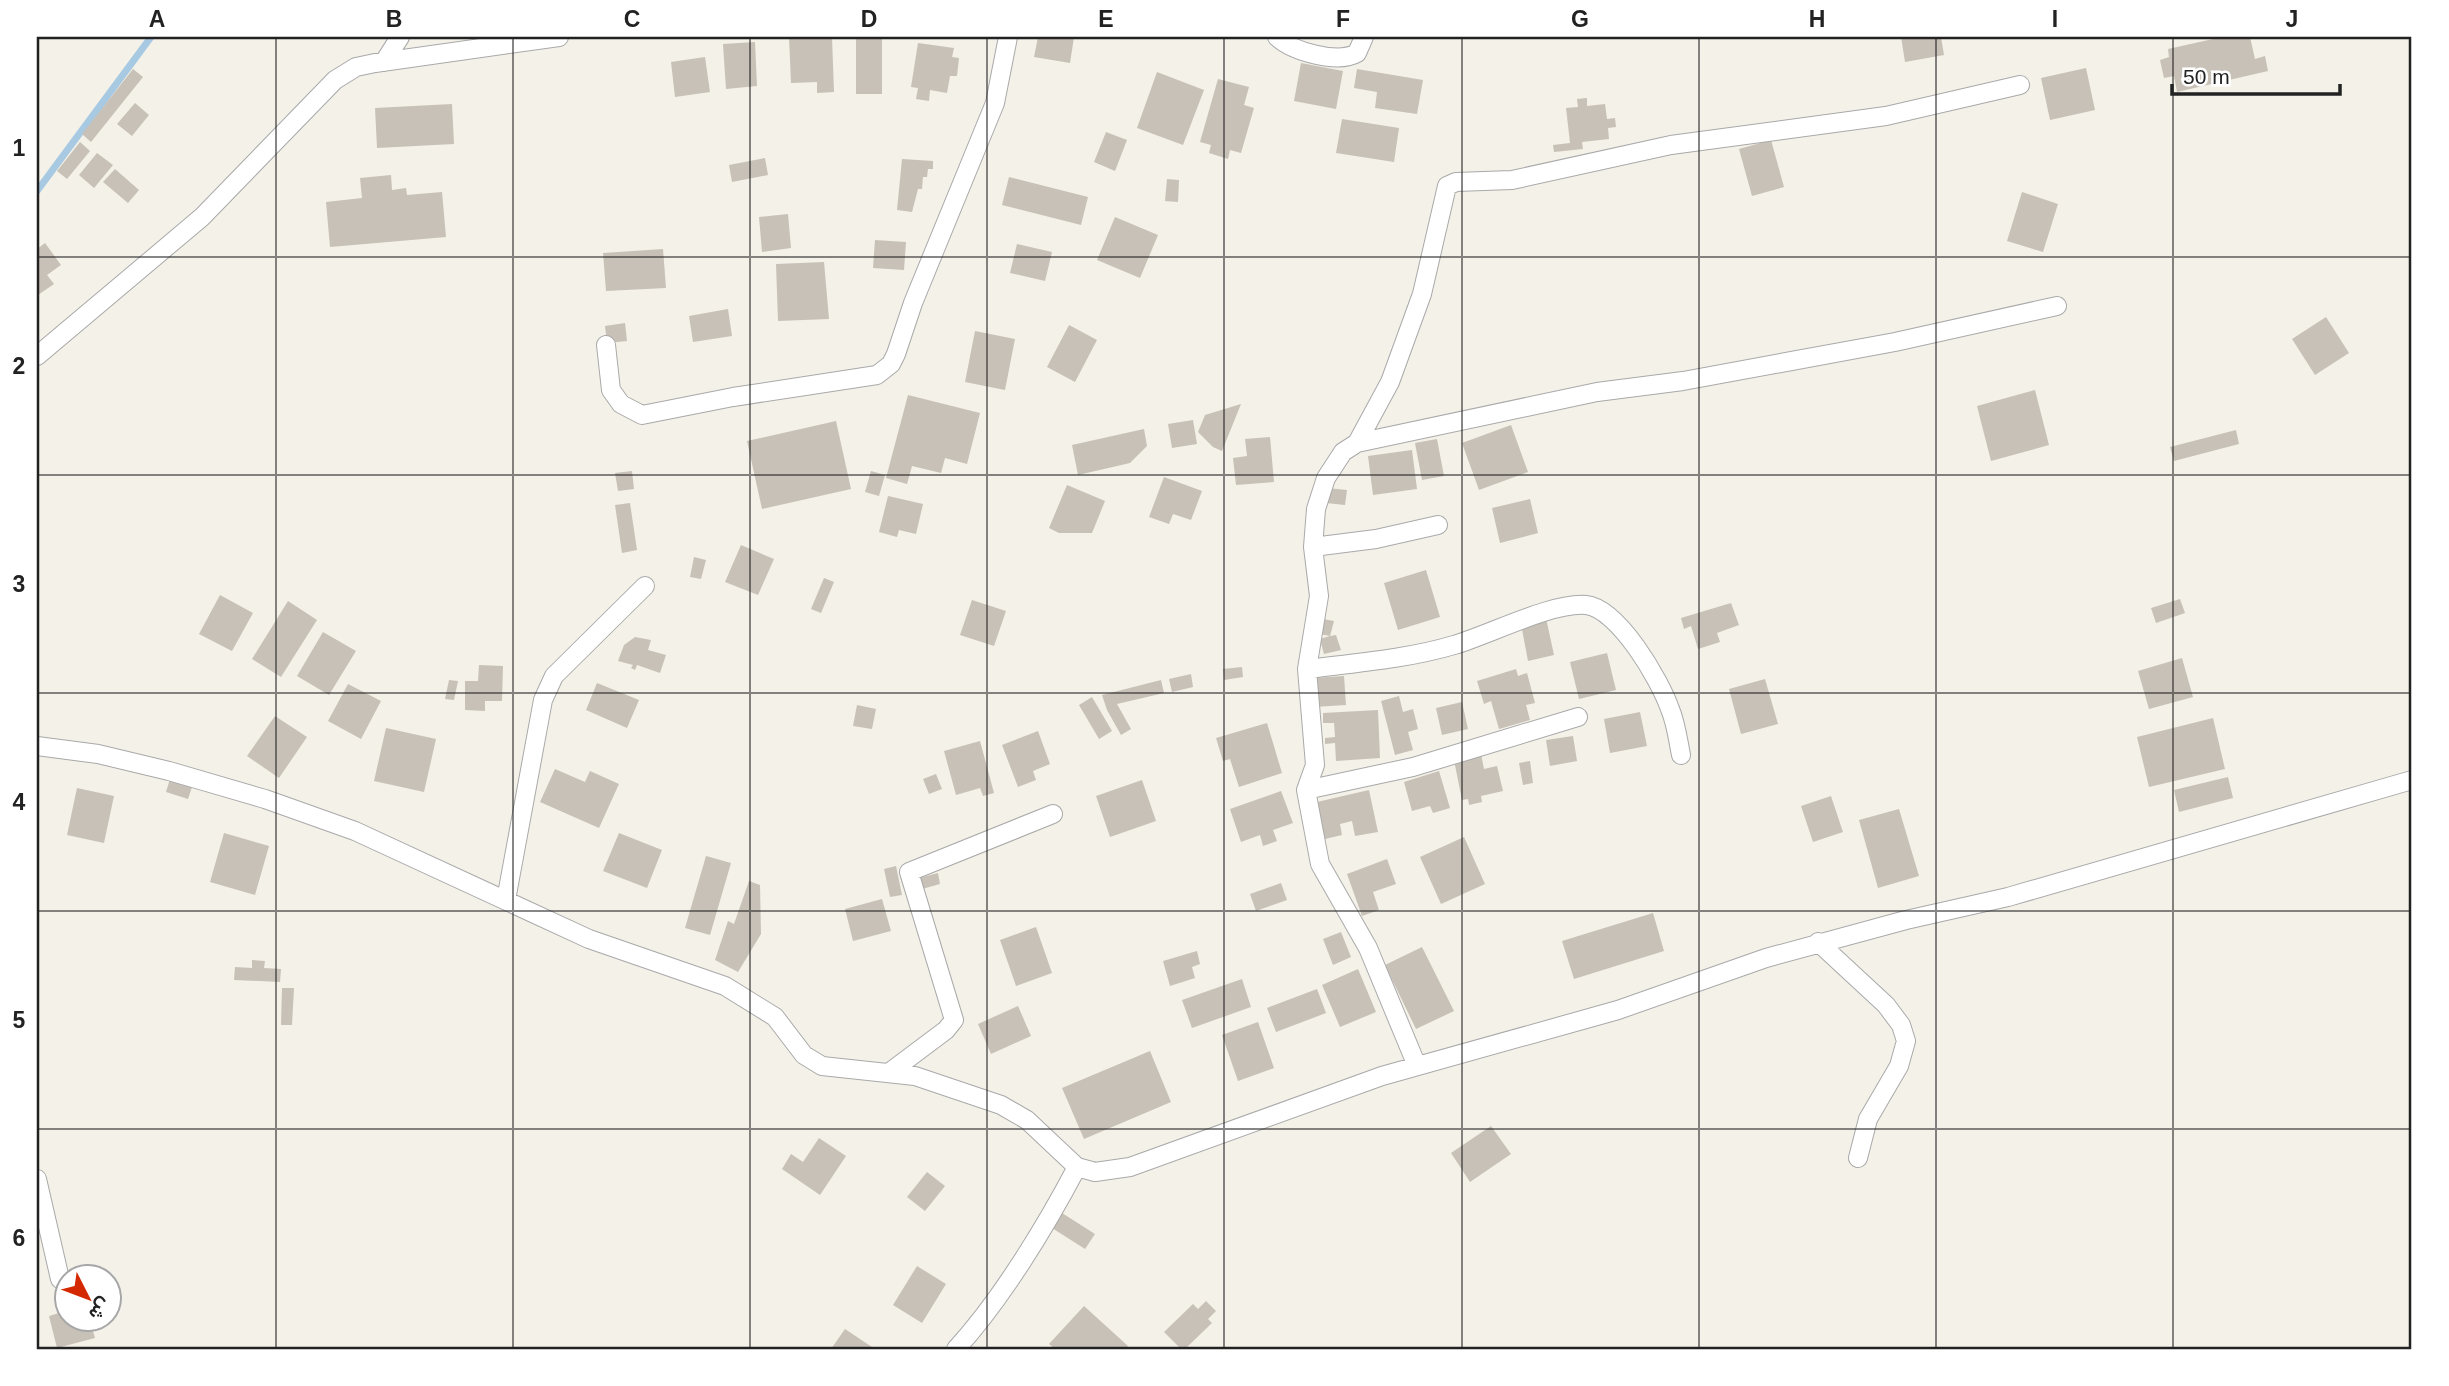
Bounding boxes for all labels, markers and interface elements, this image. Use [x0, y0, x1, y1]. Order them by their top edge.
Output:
text: A [149, 6, 165, 32]
text: B [386, 6, 402, 32]
text: C [624, 6, 640, 32]
text: D [861, 6, 877, 32]
text: E [1098, 6, 1114, 32]
text: F [1336, 6, 1350, 32]
text: G [1571, 6, 1589, 32]
text: H [1809, 6, 1825, 32]
text: I [2052, 6, 2058, 32]
text: J [2286, 6, 2298, 32]
scale bar [2172, 52, 2340, 96]
text: 50 m [2183, 65, 2230, 88]
text: 1 [13, 135, 26, 161]
text: 2 [13, 353, 25, 379]
text: 3 [13, 571, 25, 597]
text: 4 [13, 789, 26, 815]
text: 5 [13, 1007, 26, 1033]
text: 6 [13, 1225, 25, 1251]
north arrow [52, 1264, 122, 1334]
text: ش [84, 1293, 116, 1325]

